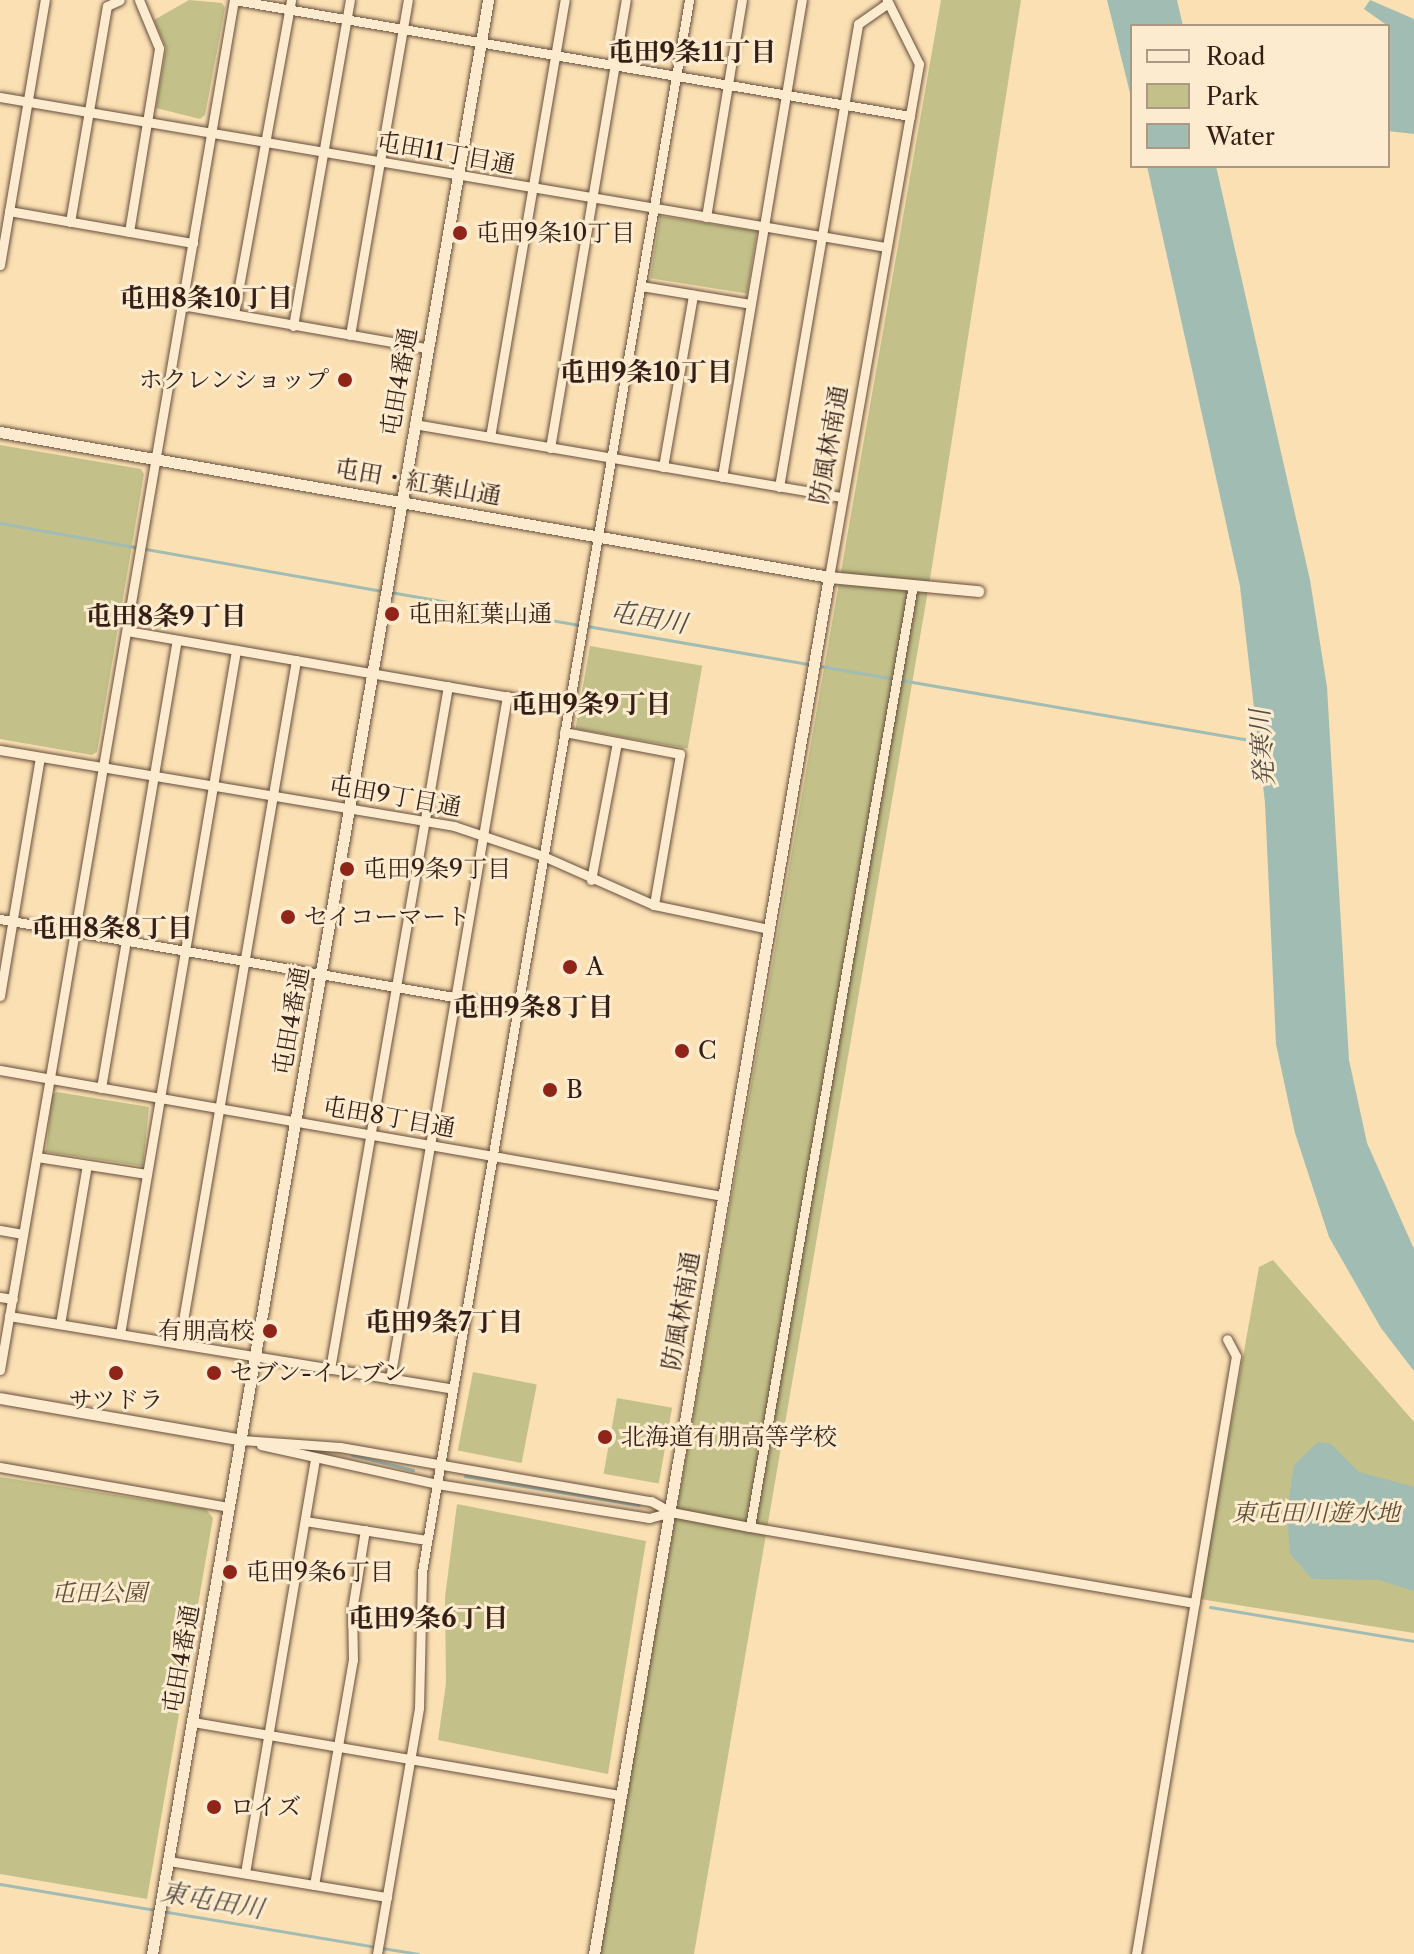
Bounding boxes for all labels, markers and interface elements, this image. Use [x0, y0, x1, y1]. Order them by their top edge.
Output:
legend [1130, 24, 1390, 168]
district label: 屯田9条11丁目 [608, 37, 776, 69]
text: Road [1206, 42, 1265, 71]
text: Park [1206, 82, 1258, 111]
text: Water [1206, 122, 1275, 151]
street label: 屯田11丁目通 [374, 127, 518, 179]
place label: 屯田9条10丁目 [476, 219, 635, 247]
marker: 屯田9条10丁目 [451, 224, 469, 242]
district label: 屯田8条10丁目 [119, 283, 293, 315]
street label: 屯田4番通 [375, 325, 423, 439]
district label: 屯田9条10丁目 [559, 357, 733, 389]
place label: ホクレンショップ [137, 366, 329, 394]
marker: ホクレンショップ [336, 371, 354, 389]
street label: 防風林南通 [804, 383, 854, 507]
street label: 屯田・紅葉山通 [333, 453, 503, 511]
water label: 屯田川 [607, 596, 689, 640]
place label: 屯田紅葉山通 [408, 600, 552, 628]
district label: 屯田8条9丁目 [85, 601, 247, 633]
marker: 屯田紅葉山通 [383, 605, 401, 623]
district label: 屯田9条9丁目 [510, 689, 672, 721]
water label: 発寒川 [1245, 708, 1281, 788]
street label: 屯田9丁目通 [326, 770, 464, 822]
place label: 屯田9条9丁目 [363, 855, 511, 883]
marker: 屯田9条9丁目 [338, 860, 356, 878]
place label: セイコーマート [304, 903, 472, 931]
marker: セイコーマート [279, 908, 297, 926]
district label: 屯田8条8丁目 [31, 913, 193, 945]
place label: A [586, 953, 604, 981]
marker: A [561, 958, 579, 976]
street label: 屯田4番通 [267, 964, 315, 1078]
district label: 屯田9条8丁目 [452, 992, 614, 1024]
place label: C [698, 1037, 717, 1065]
marker: C [673, 1042, 691, 1060]
place label: B [566, 1076, 583, 1104]
marker: B [541, 1081, 559, 1099]
street label: 屯田8丁目通 [320, 1091, 458, 1143]
street label: 防風林南通 [656, 1249, 706, 1373]
district label: 屯田9条7丁目 [364, 1307, 524, 1339]
place label: 有朋高校 [158, 1317, 254, 1345]
marker: 有朋高校 [261, 1322, 279, 1340]
place label: セブン-イレブン [230, 1359, 409, 1387]
marker: サツドラ [107, 1364, 125, 1382]
marker: セブン-イレブン [205, 1364, 223, 1382]
place label: サツドラ [68, 1386, 164, 1414]
place label: 北海道有朋高等学校 [621, 1423, 837, 1451]
marker: 北海道有朋高等学校 [596, 1428, 614, 1446]
park label: 東屯田川遊水地 [1232, 1499, 1400, 1527]
place label: 屯田9条6丁目 [246, 1558, 394, 1586]
marker: 屯田9条6丁目 [221, 1563, 239, 1581]
park label: 屯田公園 [51, 1579, 147, 1607]
street label: 屯田4番通 [157, 1602, 205, 1716]
district label: 屯田9条6丁目 [347, 1603, 509, 1635]
place label: ロイズ [230, 1793, 302, 1821]
marker: ロイズ [205, 1798, 223, 1816]
water label: 東屯田川 [158, 1877, 266, 1925]

